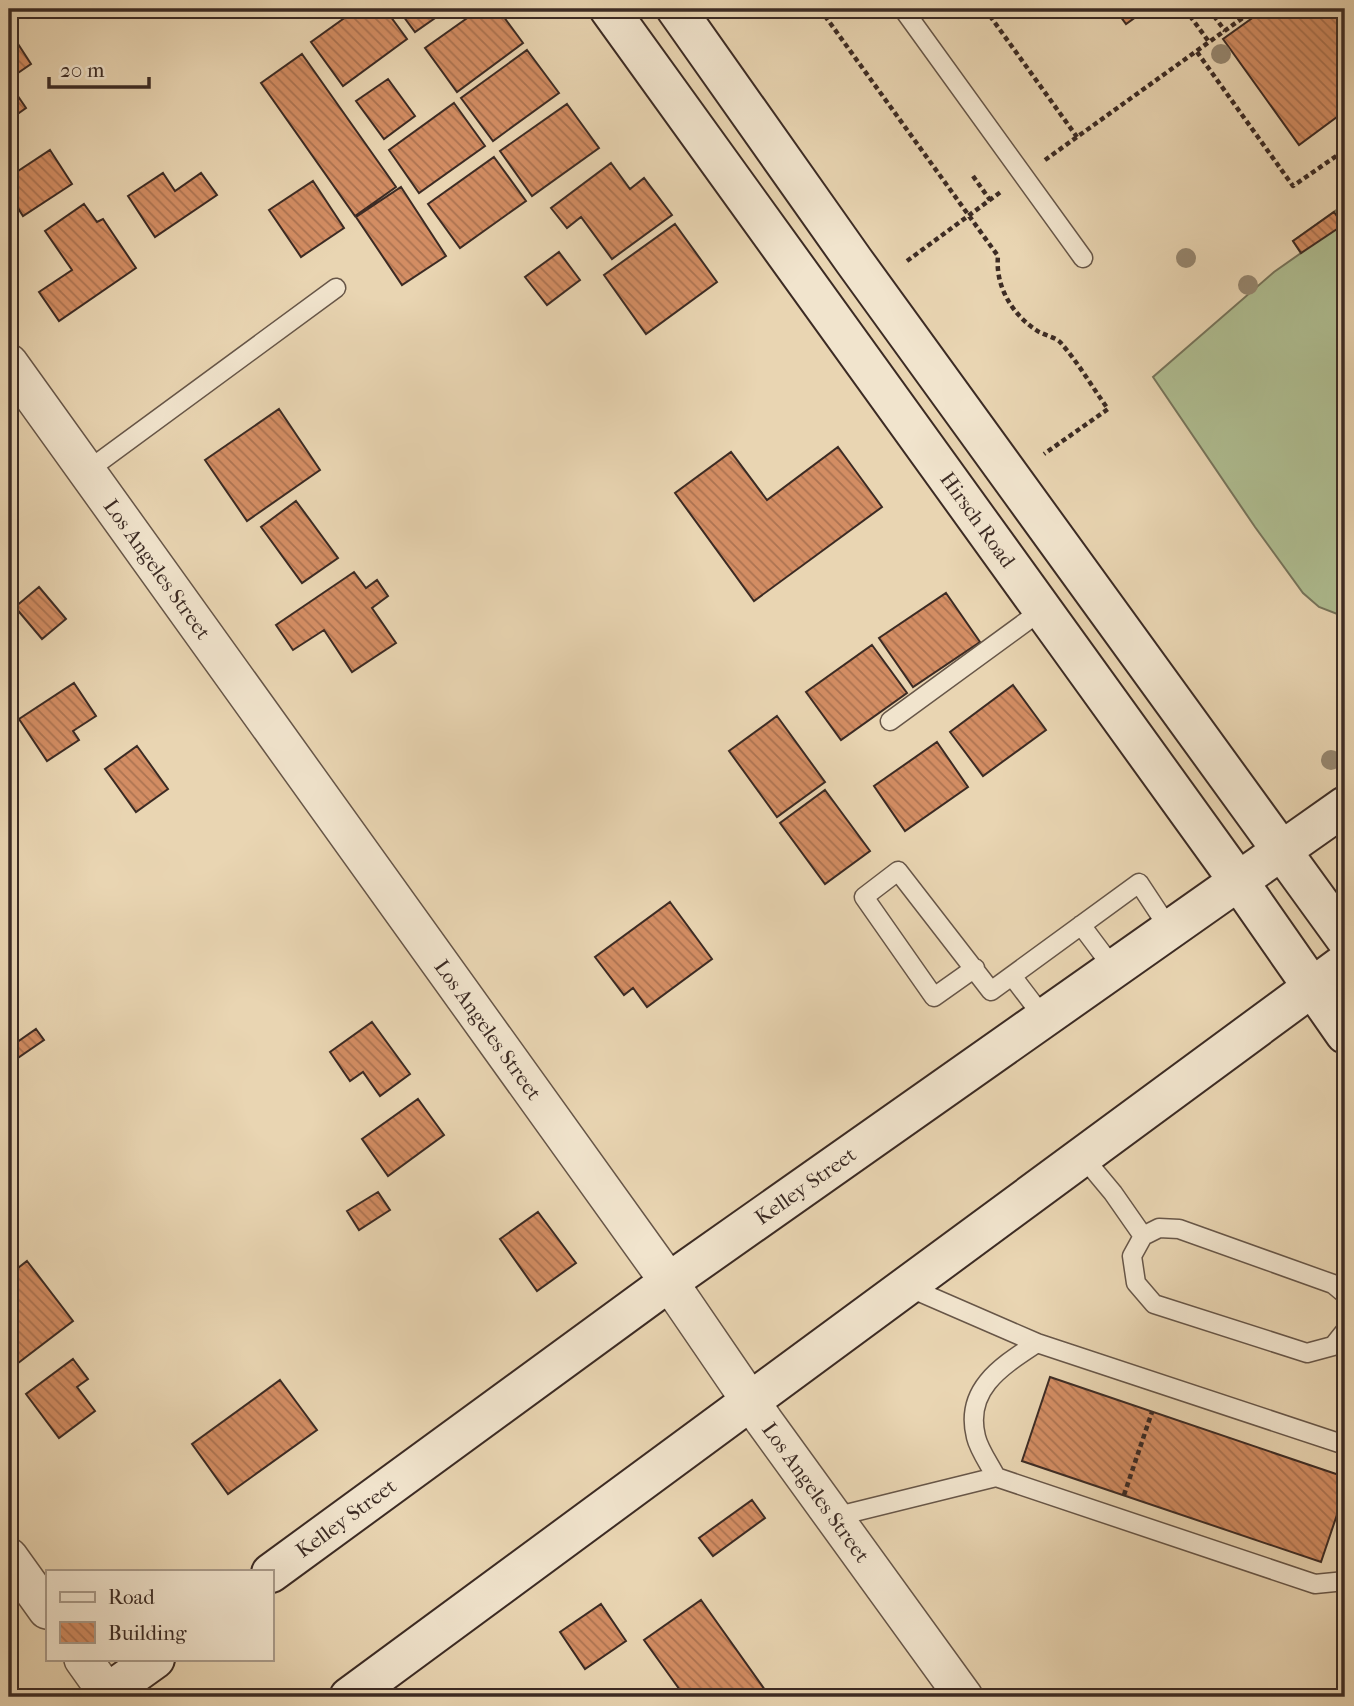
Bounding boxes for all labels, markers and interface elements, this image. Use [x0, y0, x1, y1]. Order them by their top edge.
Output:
scale bar [49, 46, 149, 90]
text: 20 m [60, 58, 105, 82]
street label: Hirsch Road [935, 468, 1020, 573]
street label: Los Angeles Street [99, 495, 216, 644]
street label: Los Angeles Street [430, 955, 547, 1105]
street label: Kelley Street [750, 1142, 861, 1230]
street label: Los Angeles Street [757, 1418, 875, 1567]
street label: Kelley Street [291, 1473, 401, 1563]
legend [46, 1570, 273, 1660]
text: Road [108, 1585, 155, 1609]
text: Building [108, 1621, 187, 1645]

